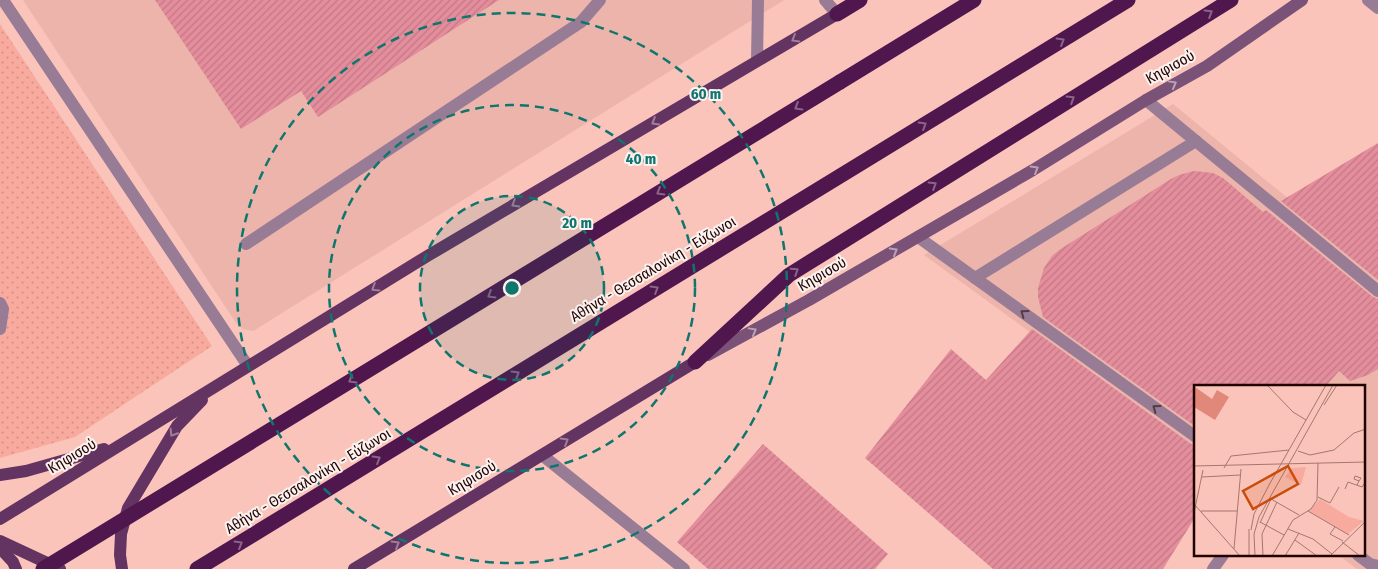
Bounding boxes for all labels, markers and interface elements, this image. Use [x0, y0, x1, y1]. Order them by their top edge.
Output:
one-way arrow [1204, 10, 1213, 20]
one-way arrow [791, 33, 800, 43]
one-way arrow [1056, 37, 1065, 47]
street label: Κηφισού [1142, 46, 1198, 88]
one-way arrow [1168, 81, 1177, 91]
text: 60 m [691, 85, 721, 103]
one-way arrow [1066, 96, 1075, 105]
one-way arrow [795, 101, 804, 111]
one-way arrow [651, 115, 660, 125]
one-way arrow [917, 122, 926, 132]
text: 40 m [626, 150, 656, 168]
one-way arrow [1029, 166, 1038, 175]
one-way arrow [928, 182, 937, 191]
one-way arrow [656, 186, 665, 196]
one-way arrow [511, 198, 520, 208]
street label: Αθήνα - Θεσσαλονίκη - Εύζωνοι [567, 212, 739, 326]
text: 20 m [561, 214, 592, 232]
one-way arrow [889, 247, 898, 257]
street label: Κηφισού [794, 253, 850, 295]
one-way arrow [790, 268, 799, 277]
centre of rings [503, 279, 521, 297]
one-way arrow [372, 281, 381, 291]
one-way arrow [649, 286, 658, 296]
one-way arrow [488, 289, 497, 299]
one-way arrow [1020, 310, 1030, 319]
one-way arrow [747, 327, 756, 337]
one-way arrow [510, 371, 520, 380]
one-way arrow [349, 374, 358, 383]
inset map [1194, 385, 1366, 556]
one-way arrow [1152, 405, 1162, 414]
street label: Αθήνα - Θεσσαλονίκη - Εύζωνοι [222, 424, 394, 538]
one-way arrow [169, 427, 179, 436]
street label: Κηφισού [45, 435, 99, 477]
one-way arrow [559, 438, 568, 448]
one-way arrow [372, 455, 381, 465]
street label: Κηφισού [445, 457, 499, 499]
one-way arrow [233, 540, 242, 550]
one-way arrow [390, 540, 399, 550]

